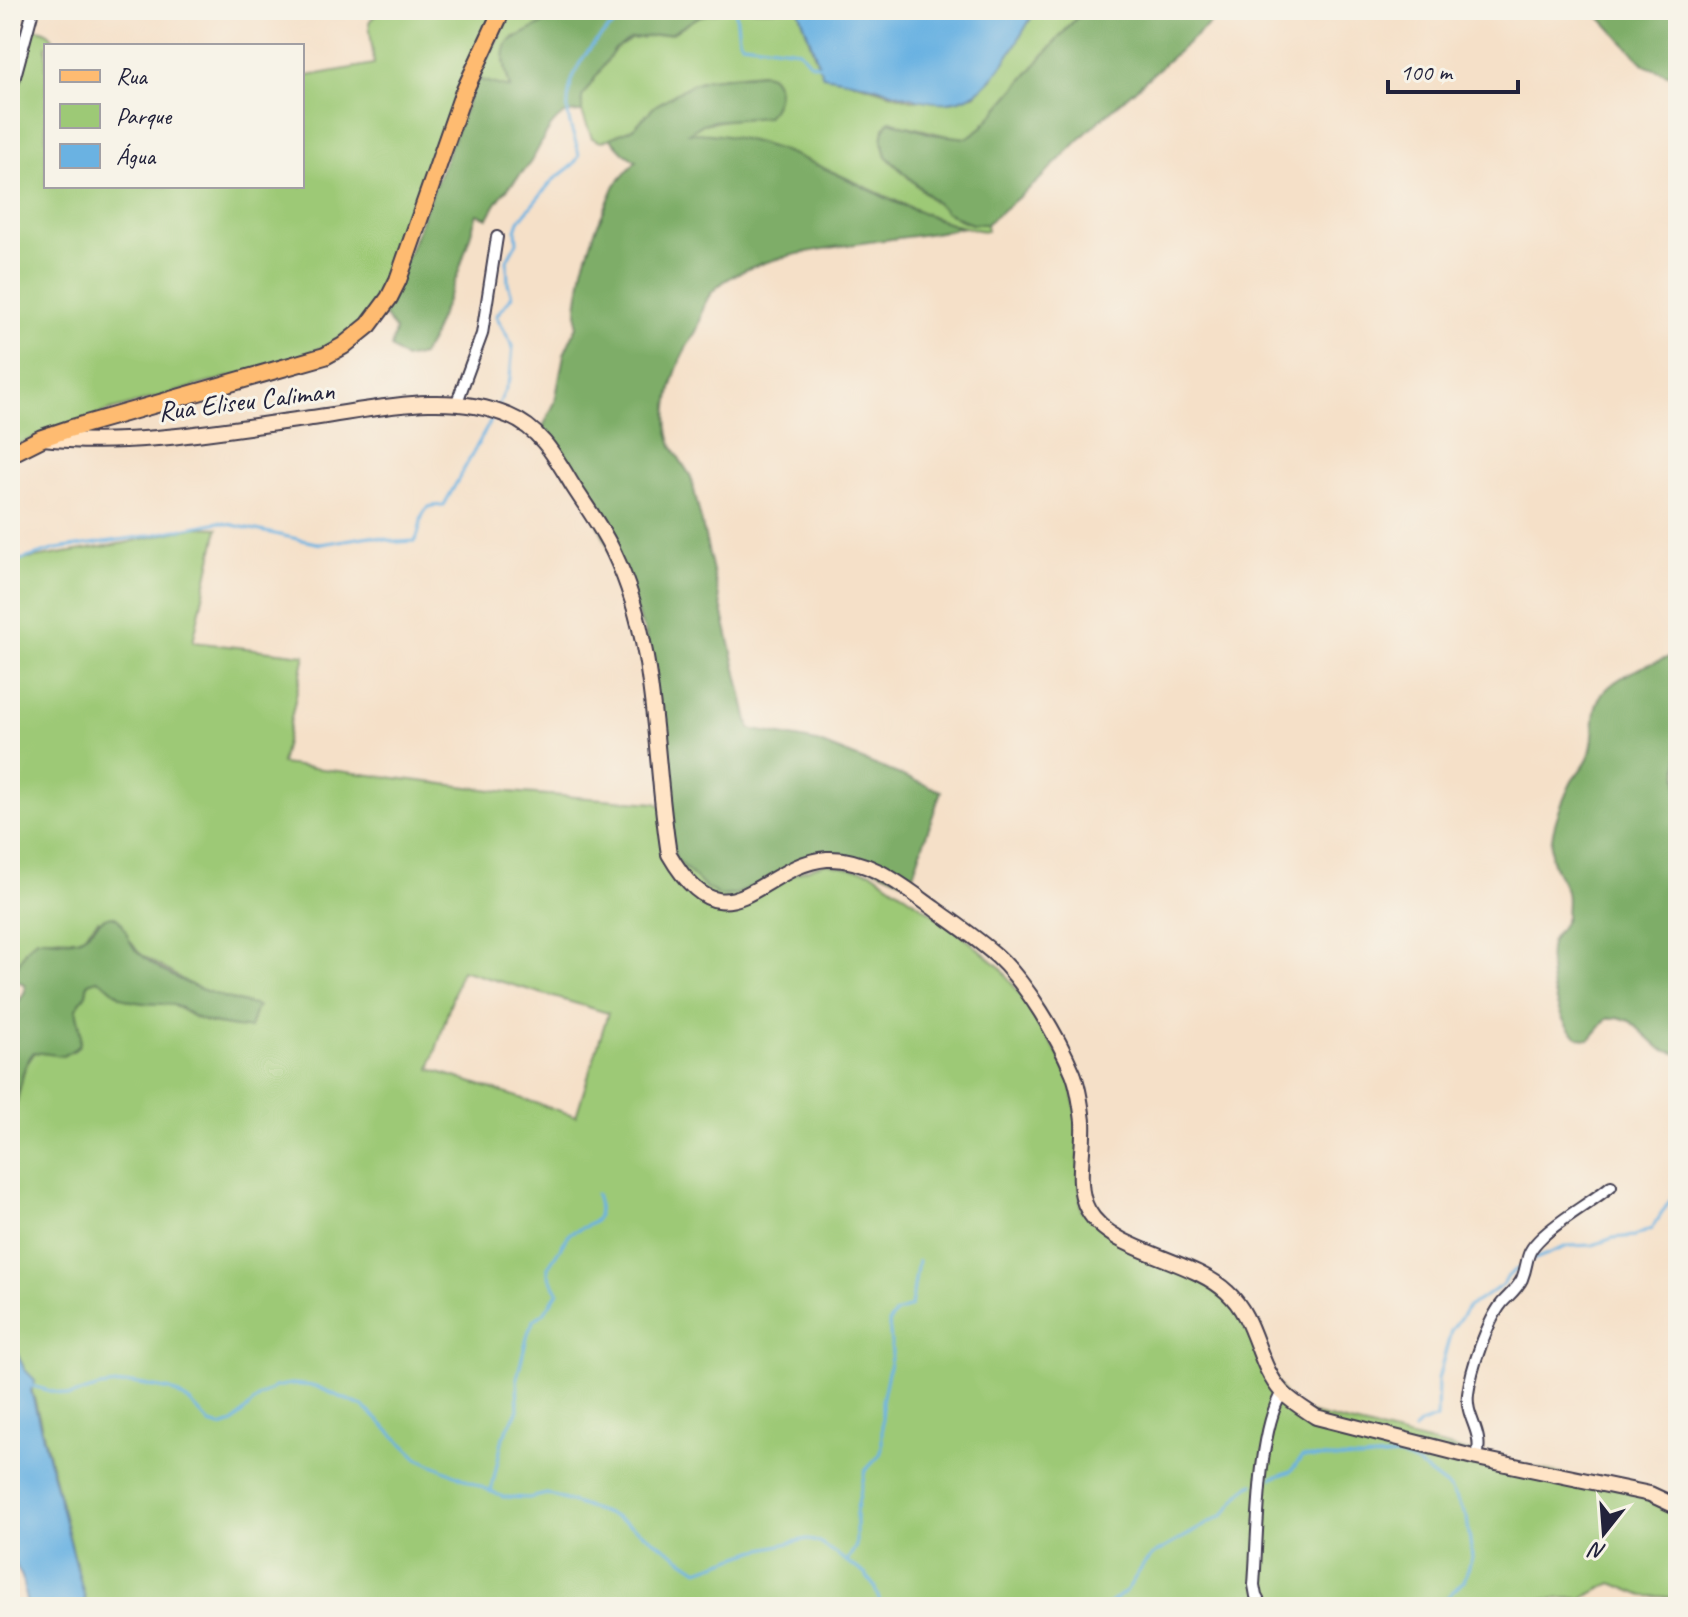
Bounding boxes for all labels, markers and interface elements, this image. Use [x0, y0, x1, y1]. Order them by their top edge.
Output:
legend [44, 44, 304, 188]
scale bar [1388, 44, 1518, 94]
text: 100 m [1400, 57, 1454, 87]
text: Rua [116, 61, 148, 91]
text: Parque [116, 101, 173, 131]
text: Água [116, 141, 156, 171]
street label: Rua Eliseu Caliman [156, 372, 337, 429]
north arrow [1564, 1493, 1644, 1573]
text: N [1585, 1535, 1609, 1567]

